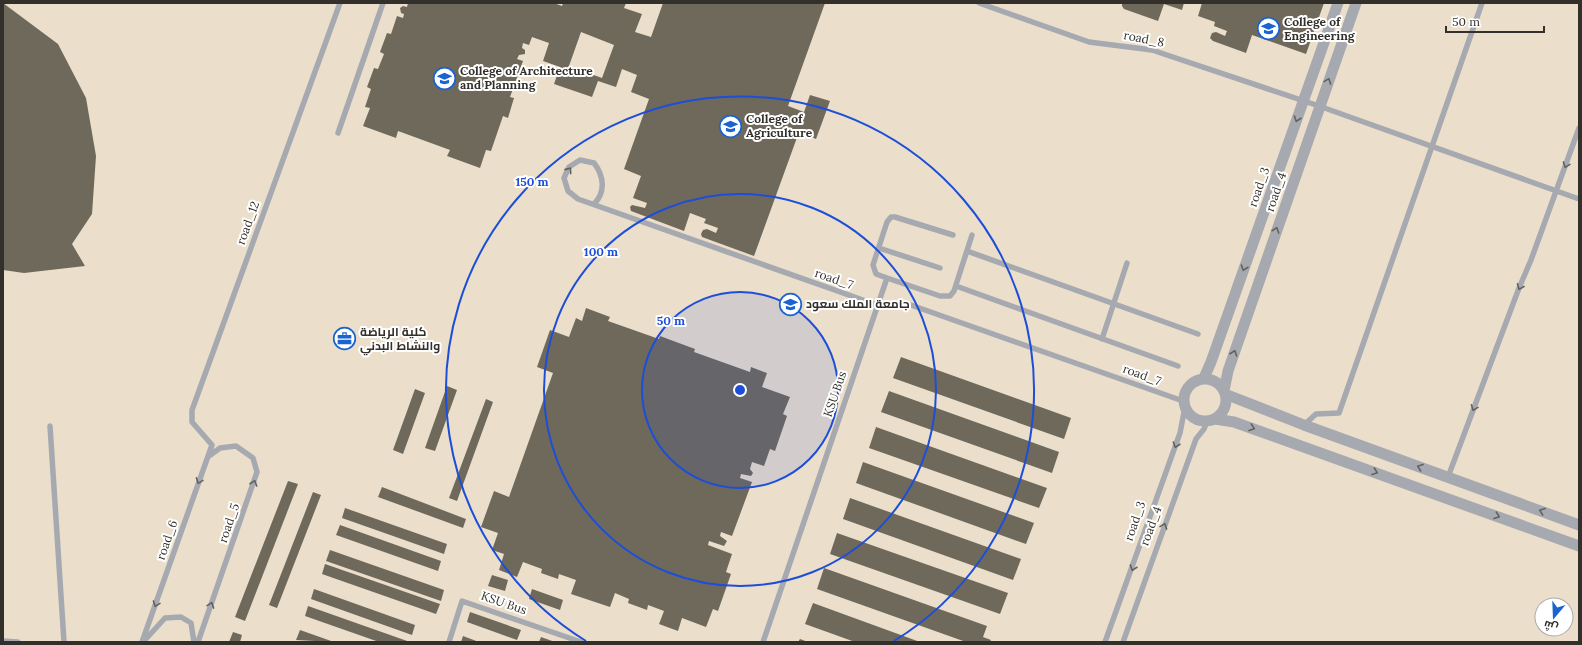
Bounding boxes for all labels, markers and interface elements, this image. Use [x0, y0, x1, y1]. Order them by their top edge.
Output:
scale bar [1446, 8, 1544, 34]
place label: College of Engineering [1284, 14, 1356, 43]
text: 50 m [1452, 14, 1480, 29]
school or university icon: College of Engineering [1255, 16, 1281, 42]
street label: road_8 [1123, 27, 1166, 50]
place label: College of Architecture and Planning [460, 63, 593, 92]
school or university icon: College of Architecture and Planning [431, 65, 457, 91]
one-way arrow [1323, 78, 1332, 85]
place label: College of Agriculture [746, 111, 813, 140]
school or university icon: College of Agriculture [717, 113, 743, 139]
one-way arrow [1293, 115, 1301, 122]
one-way arrow [1562, 162, 1570, 169]
street label: road_3 [1245, 165, 1272, 209]
one-way arrow [564, 167, 571, 174]
street label: road_4 [1262, 170, 1289, 214]
text: 150 m [515, 174, 549, 189]
street label: road_12 [233, 199, 262, 247]
one-way arrow [1271, 227, 1280, 234]
text: 100 m [584, 244, 618, 259]
one-way arrow [1240, 264, 1249, 271]
street label: road_7 [813, 265, 856, 292]
one-way arrow [1517, 282, 1525, 290]
school or university icon: جامعة الملك سعود [778, 291, 804, 317]
place label: جامعة الملك سعود [806, 296, 910, 312]
text: 50 m [657, 313, 685, 328]
place label: كلية الرياضة والنشاط البدني [360, 324, 440, 356]
office icon: كلية الرياضة والنشاط البدني [331, 326, 357, 352]
one-way arrow [1229, 350, 1237, 357]
street label: road_7 [1121, 361, 1164, 389]
street label: KSU Bus [820, 369, 849, 419]
centre of rings [733, 383, 747, 397]
one-way arrow [1471, 405, 1479, 412]
one-way arrow [1249, 424, 1256, 432]
one-way arrow [1172, 441, 1180, 448]
one-way arrow [1417, 463, 1424, 472]
one-way arrow [1371, 468, 1378, 476]
one-way arrow [196, 478, 204, 485]
one-way arrow [249, 479, 258, 486]
street label: road_3 [1121, 499, 1148, 543]
street label: road_5 [215, 501, 242, 545]
street label: road_4 [1137, 504, 1165, 548]
one-way arrow [1539, 508, 1546, 516]
one-way arrow [1494, 512, 1501, 520]
street label: road_6 [153, 518, 180, 562]
one-way arrow [1160, 523, 1168, 530]
one-way arrow [1129, 564, 1137, 571]
street label: KSU Bus [479, 588, 529, 617]
north arrow [1534, 597, 1574, 637]
one-way arrow [152, 600, 160, 607]
one-way arrow [206, 602, 215, 609]
text: ش [1542, 618, 1560, 635]

